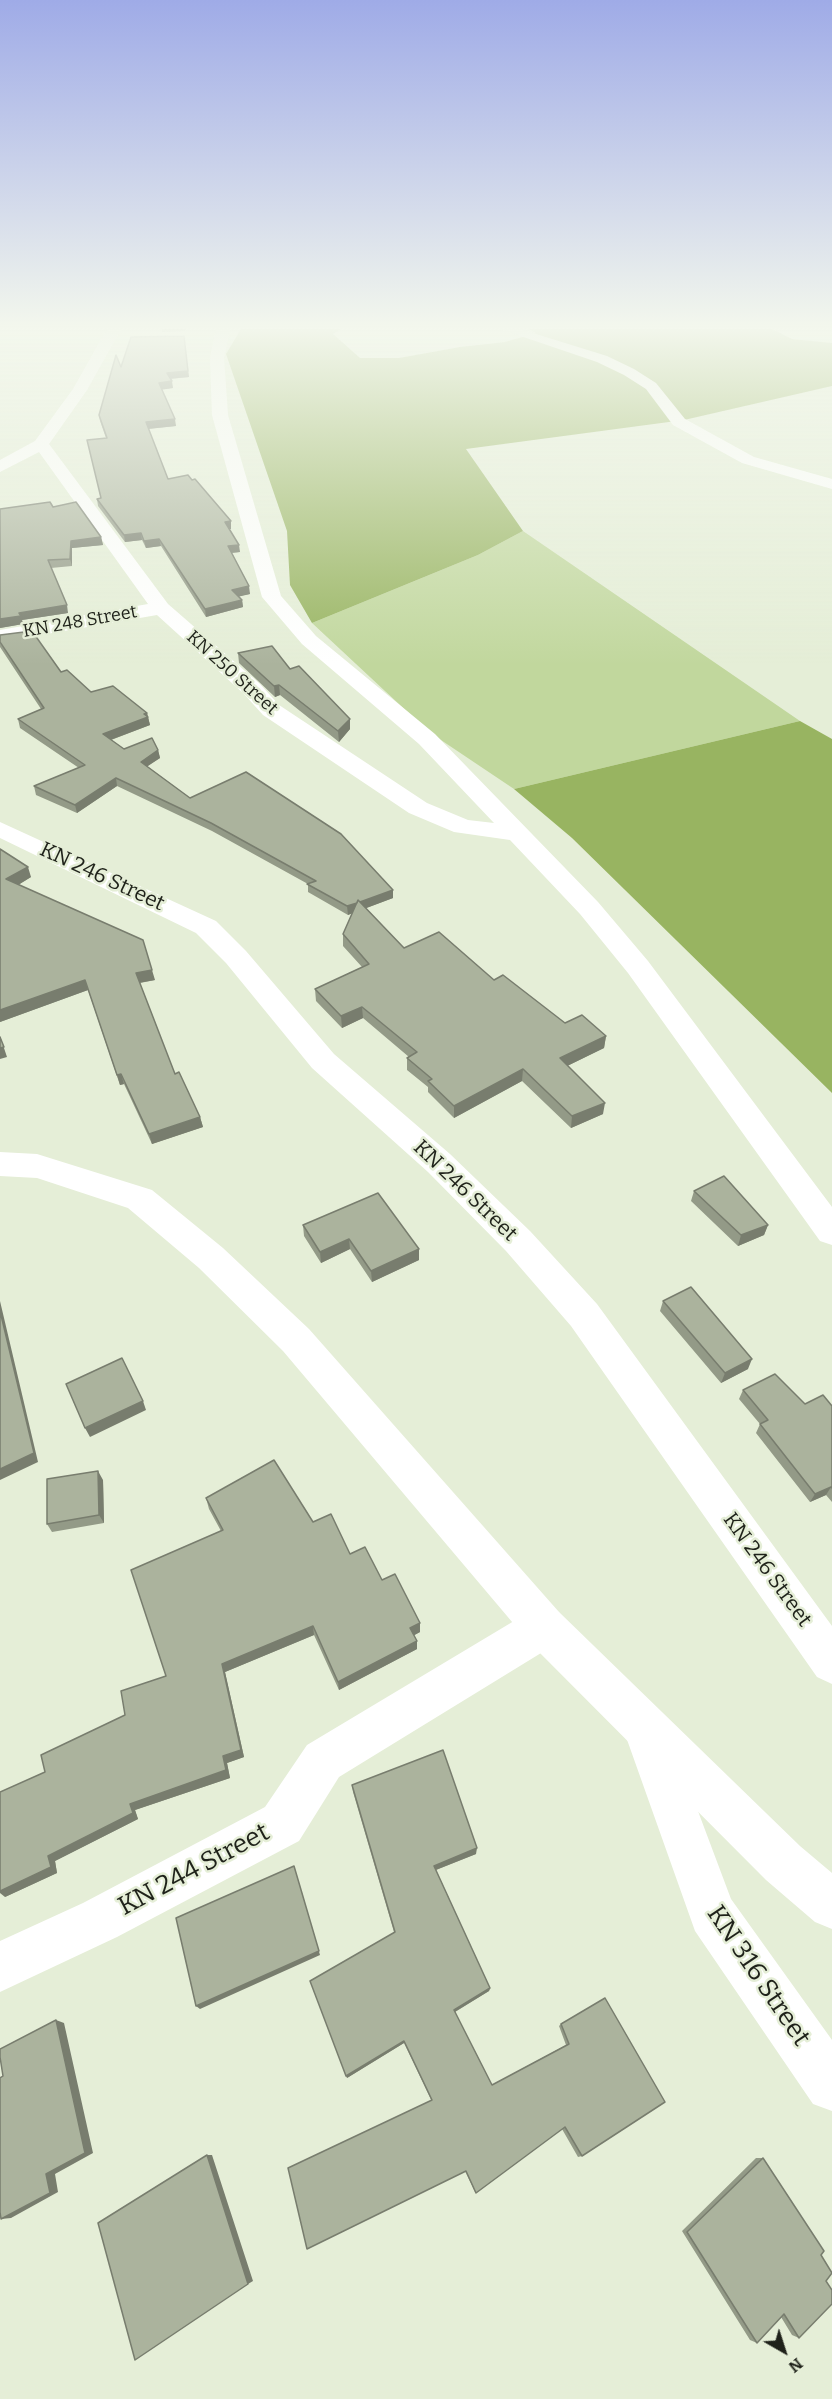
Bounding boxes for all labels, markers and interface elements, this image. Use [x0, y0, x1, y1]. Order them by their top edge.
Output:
street label: KN 248 Street [21, 601, 139, 643]
street label: KN 250 Street [182, 626, 282, 720]
street label: KN 246 Street [36, 837, 168, 917]
street label: KN 246 Street [408, 1135, 522, 1247]
street label: KN 246 Street [717, 1508, 817, 1632]
street label: KN 244 Street [113, 1817, 275, 1923]
street label: KN 316 Street [700, 1900, 816, 2052]
north arrow [754, 2321, 814, 2381]
text: N [785, 2354, 806, 2377]

